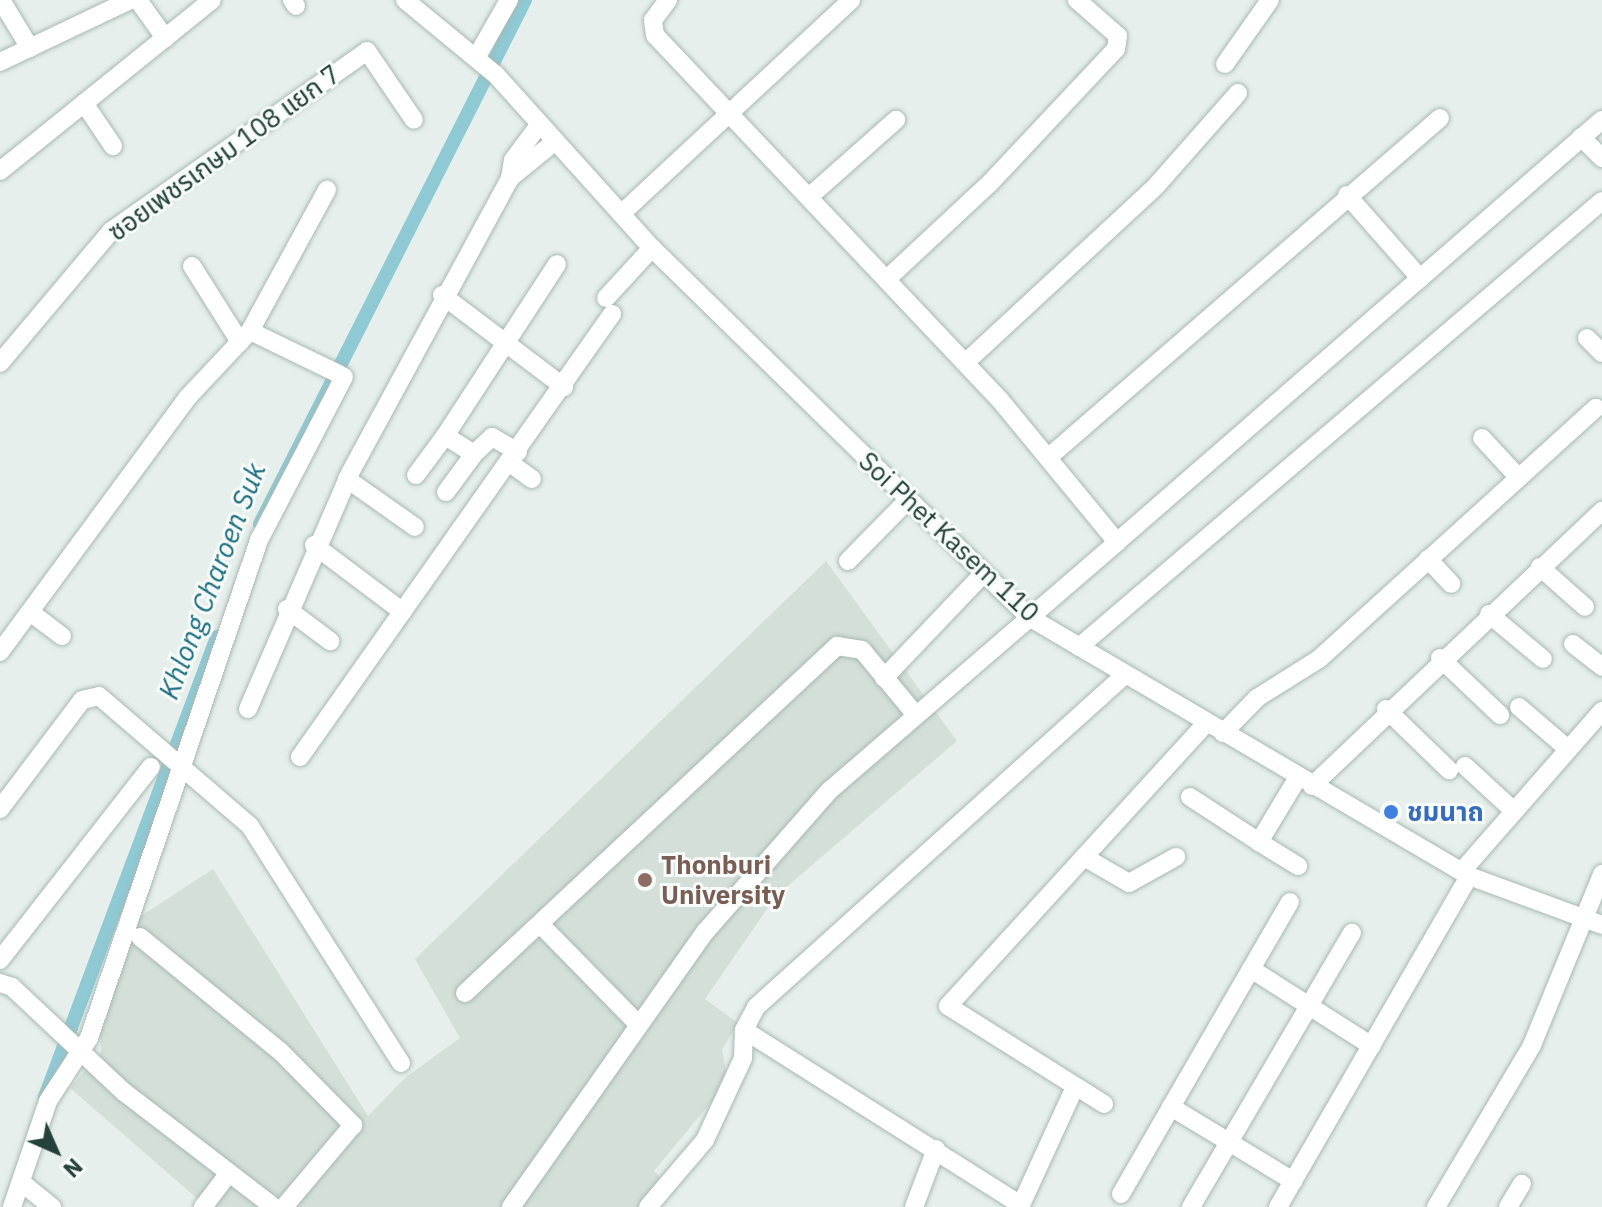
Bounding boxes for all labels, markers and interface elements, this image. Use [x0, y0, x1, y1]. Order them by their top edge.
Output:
street label: ซอยเพชรเกษม 108 แยก 7 [102, 58, 346, 248]
street label: Soi Phet Kasem 110 [852, 445, 1046, 629]
water label: Khlong Charoen Suk [152, 458, 272, 704]
place label: ชมนาถ [1407, 796, 1484, 828]
marker: ชมนาถ [1382, 803, 1400, 821]
place label: Thonburi University [661, 849, 785, 910]
marker: Thonburi University [636, 871, 654, 889]
north arrow [16, 1111, 96, 1191]
text: N [57, 1152, 89, 1184]

